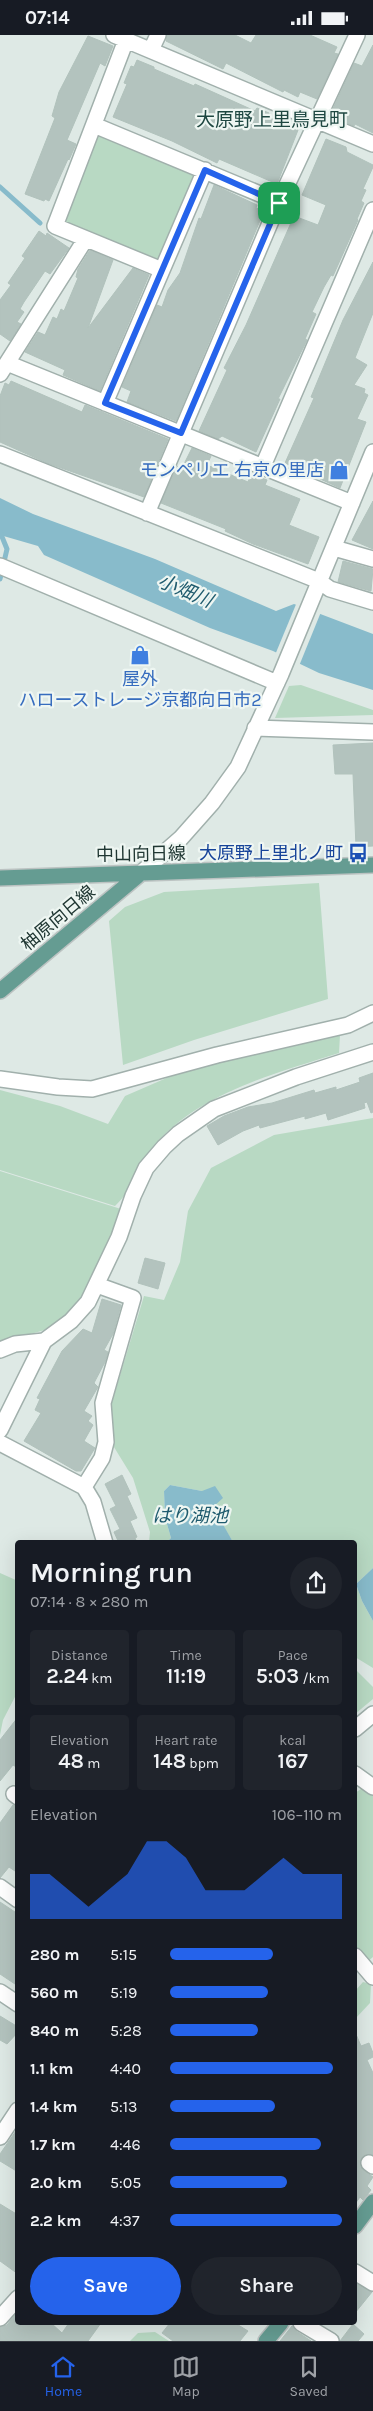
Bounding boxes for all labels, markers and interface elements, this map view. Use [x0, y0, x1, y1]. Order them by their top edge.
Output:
text: 07:14 [25, 7, 70, 29]
district label: 大原野上里鳥見町 [196, 109, 348, 131]
pin [258, 182, 300, 224]
icon: arrive [265, 189, 293, 217]
place label: モンペリエ 右京の里店 [140, 459, 324, 481]
shop icon: モンペリエ 右京の里店 [328, 459, 350, 481]
water label: 小畑川 [154, 570, 217, 613]
shop icon: 屋外 ハローストレージ京都向日市2 [129, 644, 151, 666]
place label: 屋外 ハローストレージ京都向日市2 [18, 668, 262, 711]
street label: 中山向日線 [96, 842, 186, 866]
place label: 大原野上里北ノ町 [199, 842, 343, 864]
bus stop icon: 大原野上里北ノ町 [347, 842, 369, 864]
street label: 柚原向日線 [16, 881, 100, 955]
water label: はり湖池 [152, 1505, 230, 1527]
text: Morning run [30, 1556, 193, 1589]
button: share [290, 1557, 342, 1609]
text: 07:14 · 8 × 280 m [30, 1592, 149, 1611]
text: Distance [51, 1647, 108, 1664]
text: Time [170, 1647, 202, 1664]
text: Pace [278, 1647, 308, 1664]
text: 2.24 [46, 1664, 88, 1688]
text: 11:19 [166, 1664, 206, 1688]
text: 5:03 [256, 1664, 299, 1688]
text: km [88, 1670, 112, 1687]
text: /km [299, 1670, 330, 1687]
text: Elevation [50, 1732, 109, 1749]
text: Heart rate [154, 1732, 218, 1749]
text: kcal [279, 1732, 306, 1749]
text: 48 [58, 1749, 84, 1773]
text: 148 [153, 1749, 186, 1773]
text: 167 [278, 1749, 308, 1773]
text: m [84, 1755, 100, 1772]
text: bpm [186, 1755, 219, 1772]
text: Elevation [30, 1805, 98, 1824]
text: 106–110 m [272, 1805, 342, 1824]
text: 280 m [30, 1945, 79, 1964]
text: 5:15 [110, 1945, 137, 1964]
text: 560 m [30, 1983, 78, 2002]
text: 5:19 [110, 1983, 137, 2002]
text: 840 m [30, 2021, 79, 2040]
text: 5:28 [110, 2021, 142, 2040]
text: 1.1 km [30, 2059, 74, 2078]
text: 4:40 [110, 2059, 141, 2078]
text: 1.4 km [30, 2097, 77, 2116]
text: 5:13 [110, 2097, 137, 2116]
text: 1.7 km [30, 2135, 76, 2154]
text: 4:46 [110, 2135, 141, 2154]
text: 2.0 km [30, 2173, 82, 2192]
text: 5:05 [110, 2173, 141, 2192]
text: 2.2 km [30, 2211, 82, 2230]
text: 4:37 [110, 2211, 140, 2230]
button: Save [30, 2257, 181, 2315]
button: Share [191, 2257, 342, 2315]
tab: Home [45, 2353, 82, 2400]
tab: Map [172, 2353, 200, 2400]
tab: Saved [289, 2353, 328, 2400]

